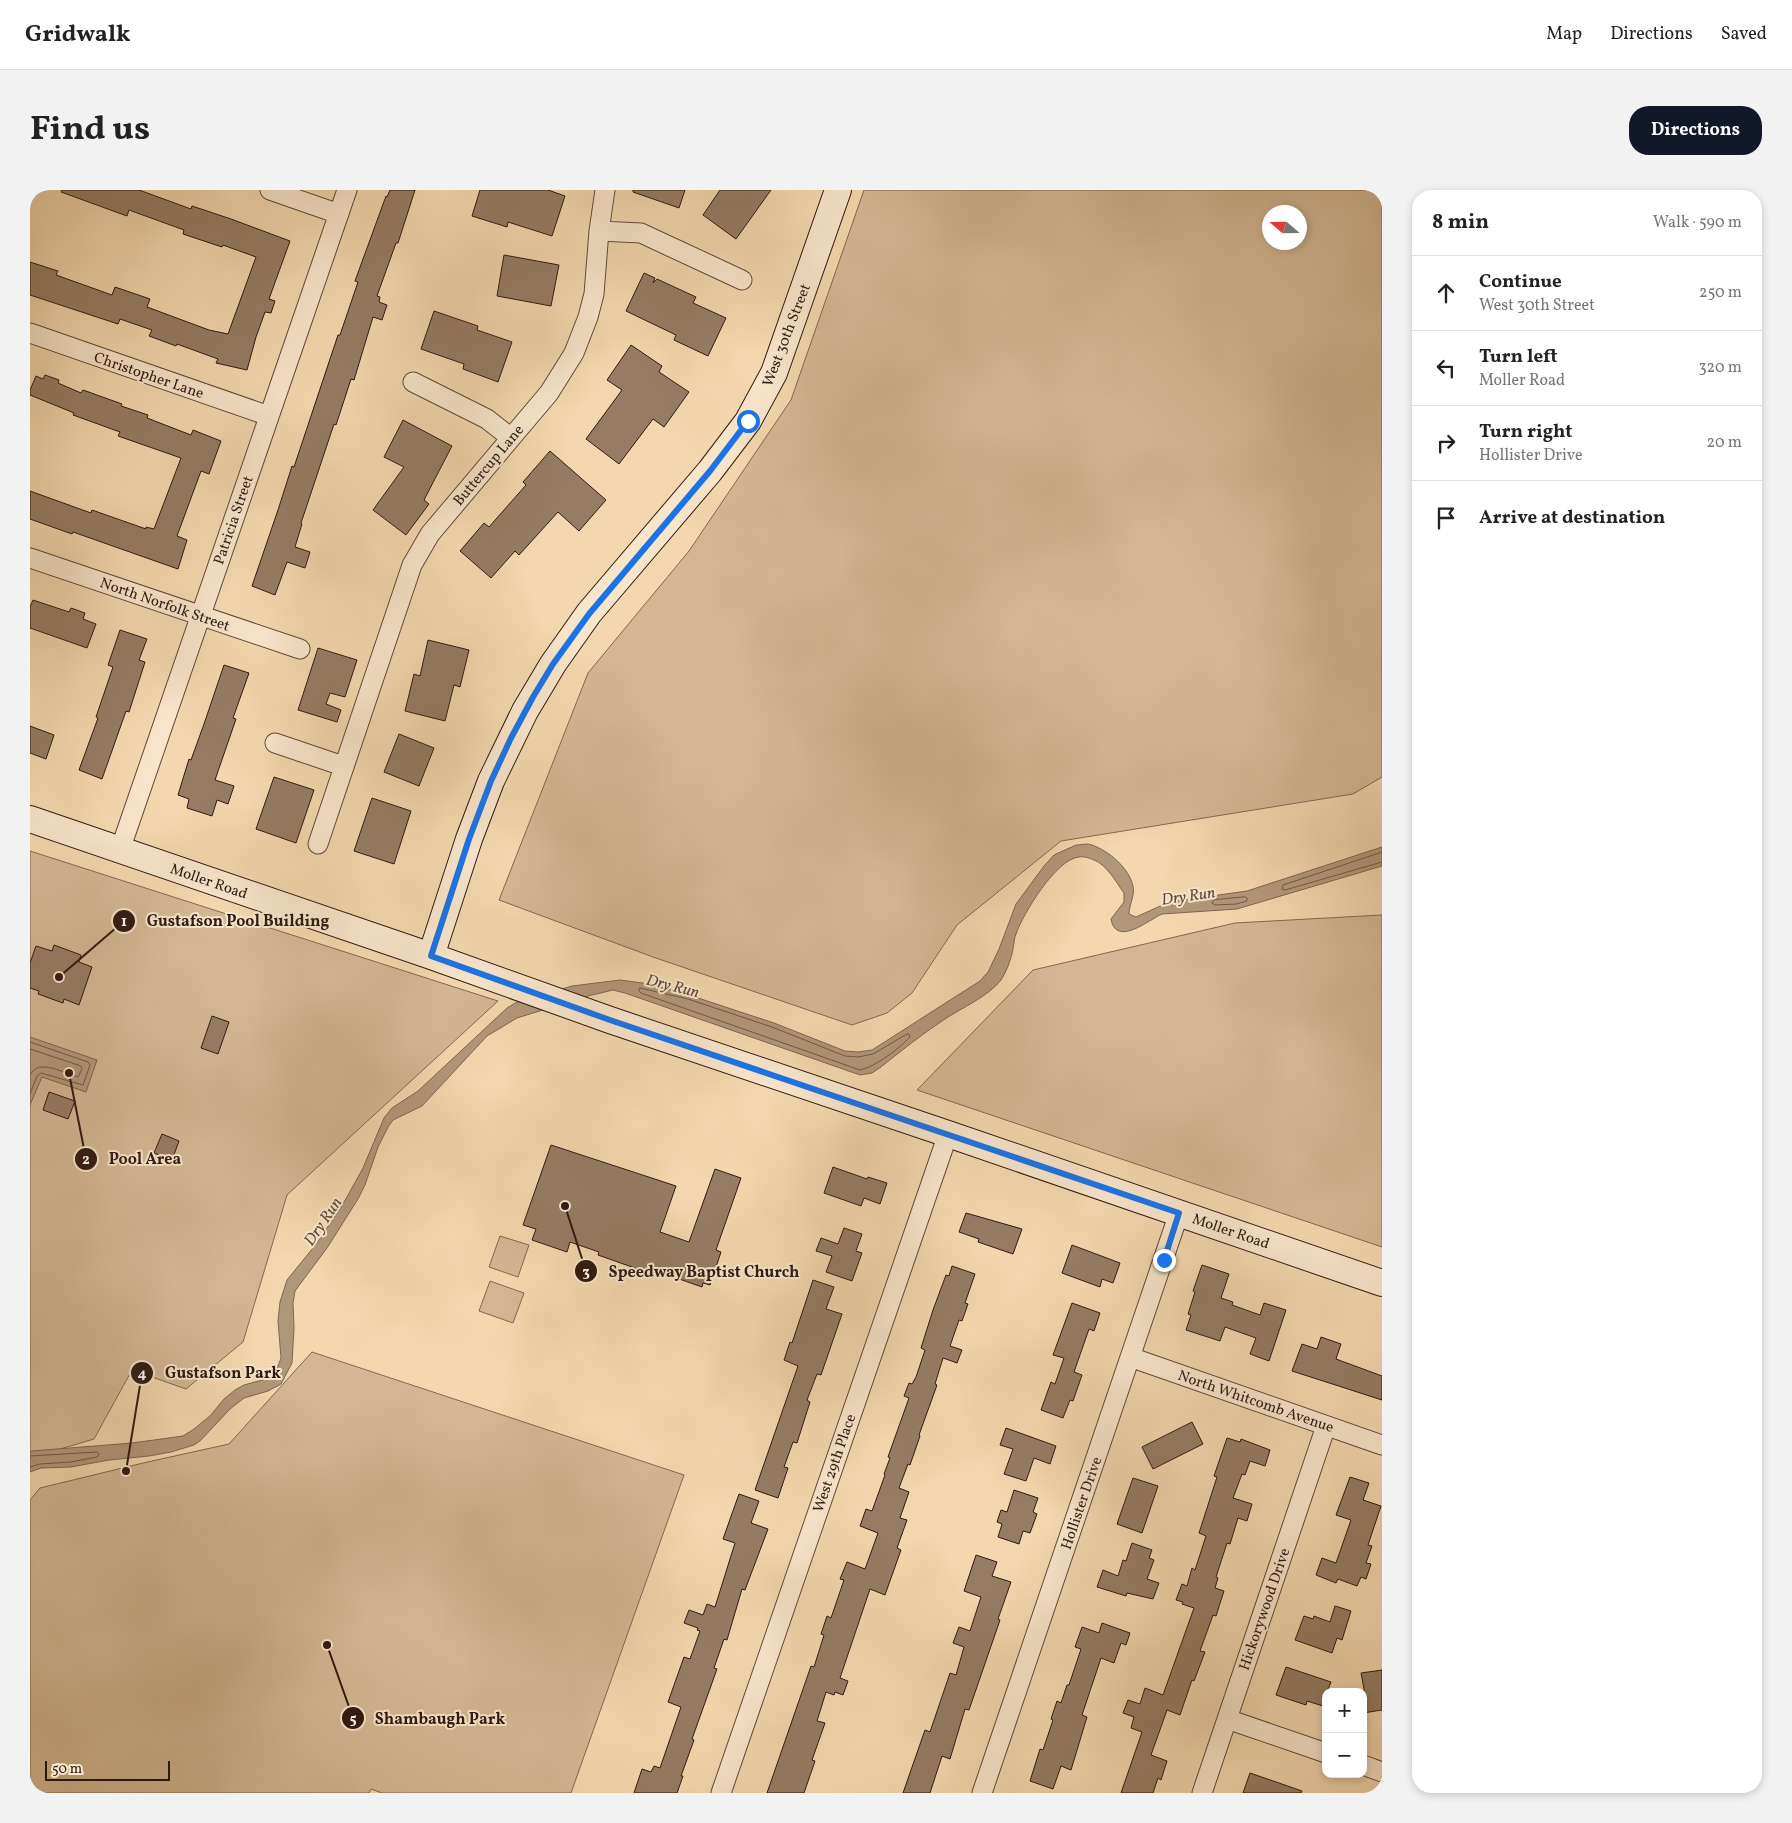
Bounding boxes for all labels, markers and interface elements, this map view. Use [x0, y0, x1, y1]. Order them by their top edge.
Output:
text: Gridwalk [25, 18, 131, 52]
text: Map [1546, 22, 1582, 47]
text: Directions [1610, 22, 1693, 47]
text: Saved [1721, 22, 1767, 47]
text: Find us [30, 106, 150, 154]
button: Directions [1629, 106, 1762, 155]
north arrow [1262, 205, 1307, 250]
text: 8 min [1432, 208, 1489, 237]
text: Walk · 590 m [1653, 212, 1742, 234]
text: Continue [1479, 269, 1562, 295]
icon: ahead [1432, 279, 1460, 307]
street label: West 30th Street [758, 281, 817, 390]
text: 250 m [1699, 282, 1742, 304]
text: West 30th Street [1479, 295, 1595, 317]
text: Turn left [1479, 344, 1558, 370]
street label: Christopher Lane [91, 348, 206, 405]
icon: left [1432, 354, 1460, 382]
text: 320 m [1698, 357, 1742, 379]
text: Moller Road [1479, 370, 1565, 392]
route start [737, 410, 760, 433]
text: Turn right [1479, 419, 1572, 445]
street label: Buttercup Lane [449, 421, 529, 511]
icon: right [1432, 429, 1460, 457]
text: 20 m [1707, 432, 1742, 454]
text: Hollister Drive [1479, 445, 1583, 467]
street label: Patricia Street [209, 473, 259, 568]
icon: arrive [1432, 504, 1460, 532]
text: Arrive at destination [1479, 505, 1665, 531]
street label: North Norfolk Street [97, 573, 232, 637]
street label: Moller Road [167, 859, 250, 905]
water label: Dry Run [1160, 882, 1217, 912]
callout: Gustafson Pool Building [111, 905, 339, 936]
text: Gustafson Pool Building [147, 911, 330, 933]
text: 1 [121, 912, 127, 933]
water label: Dry Run [644, 970, 701, 1004]
callout: Pool Area [74, 1143, 192, 1174]
text: Pool Area [109, 1149, 182, 1171]
text: 2 [82, 1150, 90, 1171]
water label: Dry Run [299, 1193, 348, 1251]
street label: Moller Road [1189, 1209, 1272, 1255]
route end [1153, 1249, 1176, 1272]
callout: Speedway Baptist Church [573, 1255, 809, 1286]
text: 3 [582, 1262, 590, 1283]
text: Speedway Baptist Church [609, 1262, 799, 1284]
callout: Gustafson Park [130, 1357, 291, 1388]
text: Gustafson Park [165, 1363, 281, 1385]
text: 4 [137, 1364, 147, 1385]
street label: North Whitcomb Avenue [1175, 1366, 1336, 1439]
street label: West 29th Place [809, 1411, 862, 1516]
street label: Hollister Drive [1057, 1454, 1108, 1553]
street label: Hickorywood Drive [1235, 1546, 1296, 1673]
map controls [1322, 1688, 1367, 1778]
button: + [1322, 1688, 1367, 1733]
callout: Shambaugh Park [340, 1703, 515, 1734]
text: 5 [349, 1709, 357, 1730]
text: Shambaugh Park [375, 1709, 505, 1731]
button: − [1322, 1733, 1367, 1778]
scale bar [45, 1758, 170, 1781]
text: 50 m [52, 1760, 82, 1779]

